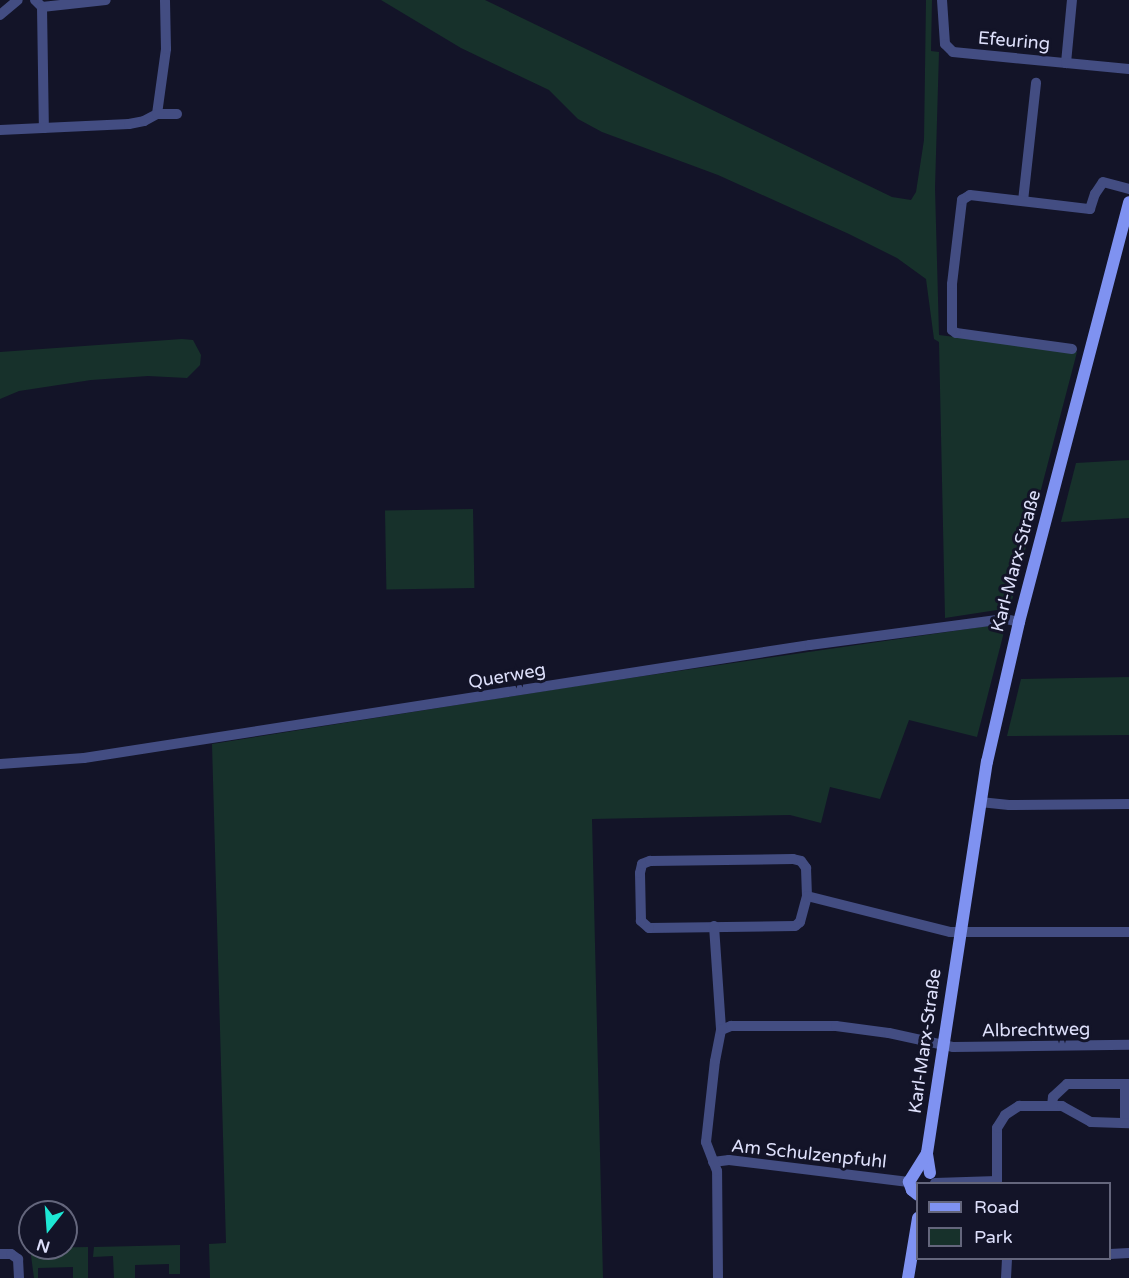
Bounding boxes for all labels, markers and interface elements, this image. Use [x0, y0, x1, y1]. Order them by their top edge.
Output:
street label: Efeuring [977, 27, 1051, 55]
street label: Karl-Marx-Straße [987, 488, 1045, 634]
street label: Querweg [467, 659, 547, 693]
street label: Karl-Marx-Straße [904, 967, 946, 1115]
street label: Albrechtweg [981, 1018, 1091, 1042]
street label: Am Schulzenpfuhl [730, 1135, 888, 1173]
legend [916, 1182, 1111, 1260]
text: Road [974, 1196, 1019, 1218]
north arrow [18, 1200, 78, 1260]
text: Park [974, 1226, 1012, 1248]
text: N [34, 1234, 52, 1257]

